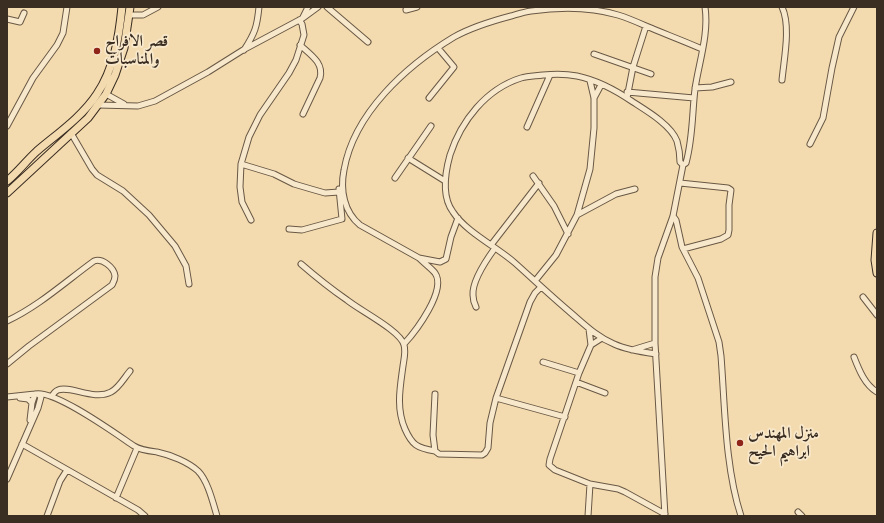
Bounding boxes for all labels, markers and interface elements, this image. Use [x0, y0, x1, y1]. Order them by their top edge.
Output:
place label: قصر الافراح والمناسبات [105, 32, 168, 70]
marker: قصر الافراح والمناسبات [92, 46, 102, 56]
place label: منزل المهندس ابراهيم الحيح [748, 424, 819, 462]
marker: منزل المهندس ابراهيم الحيح [735, 438, 745, 448]

